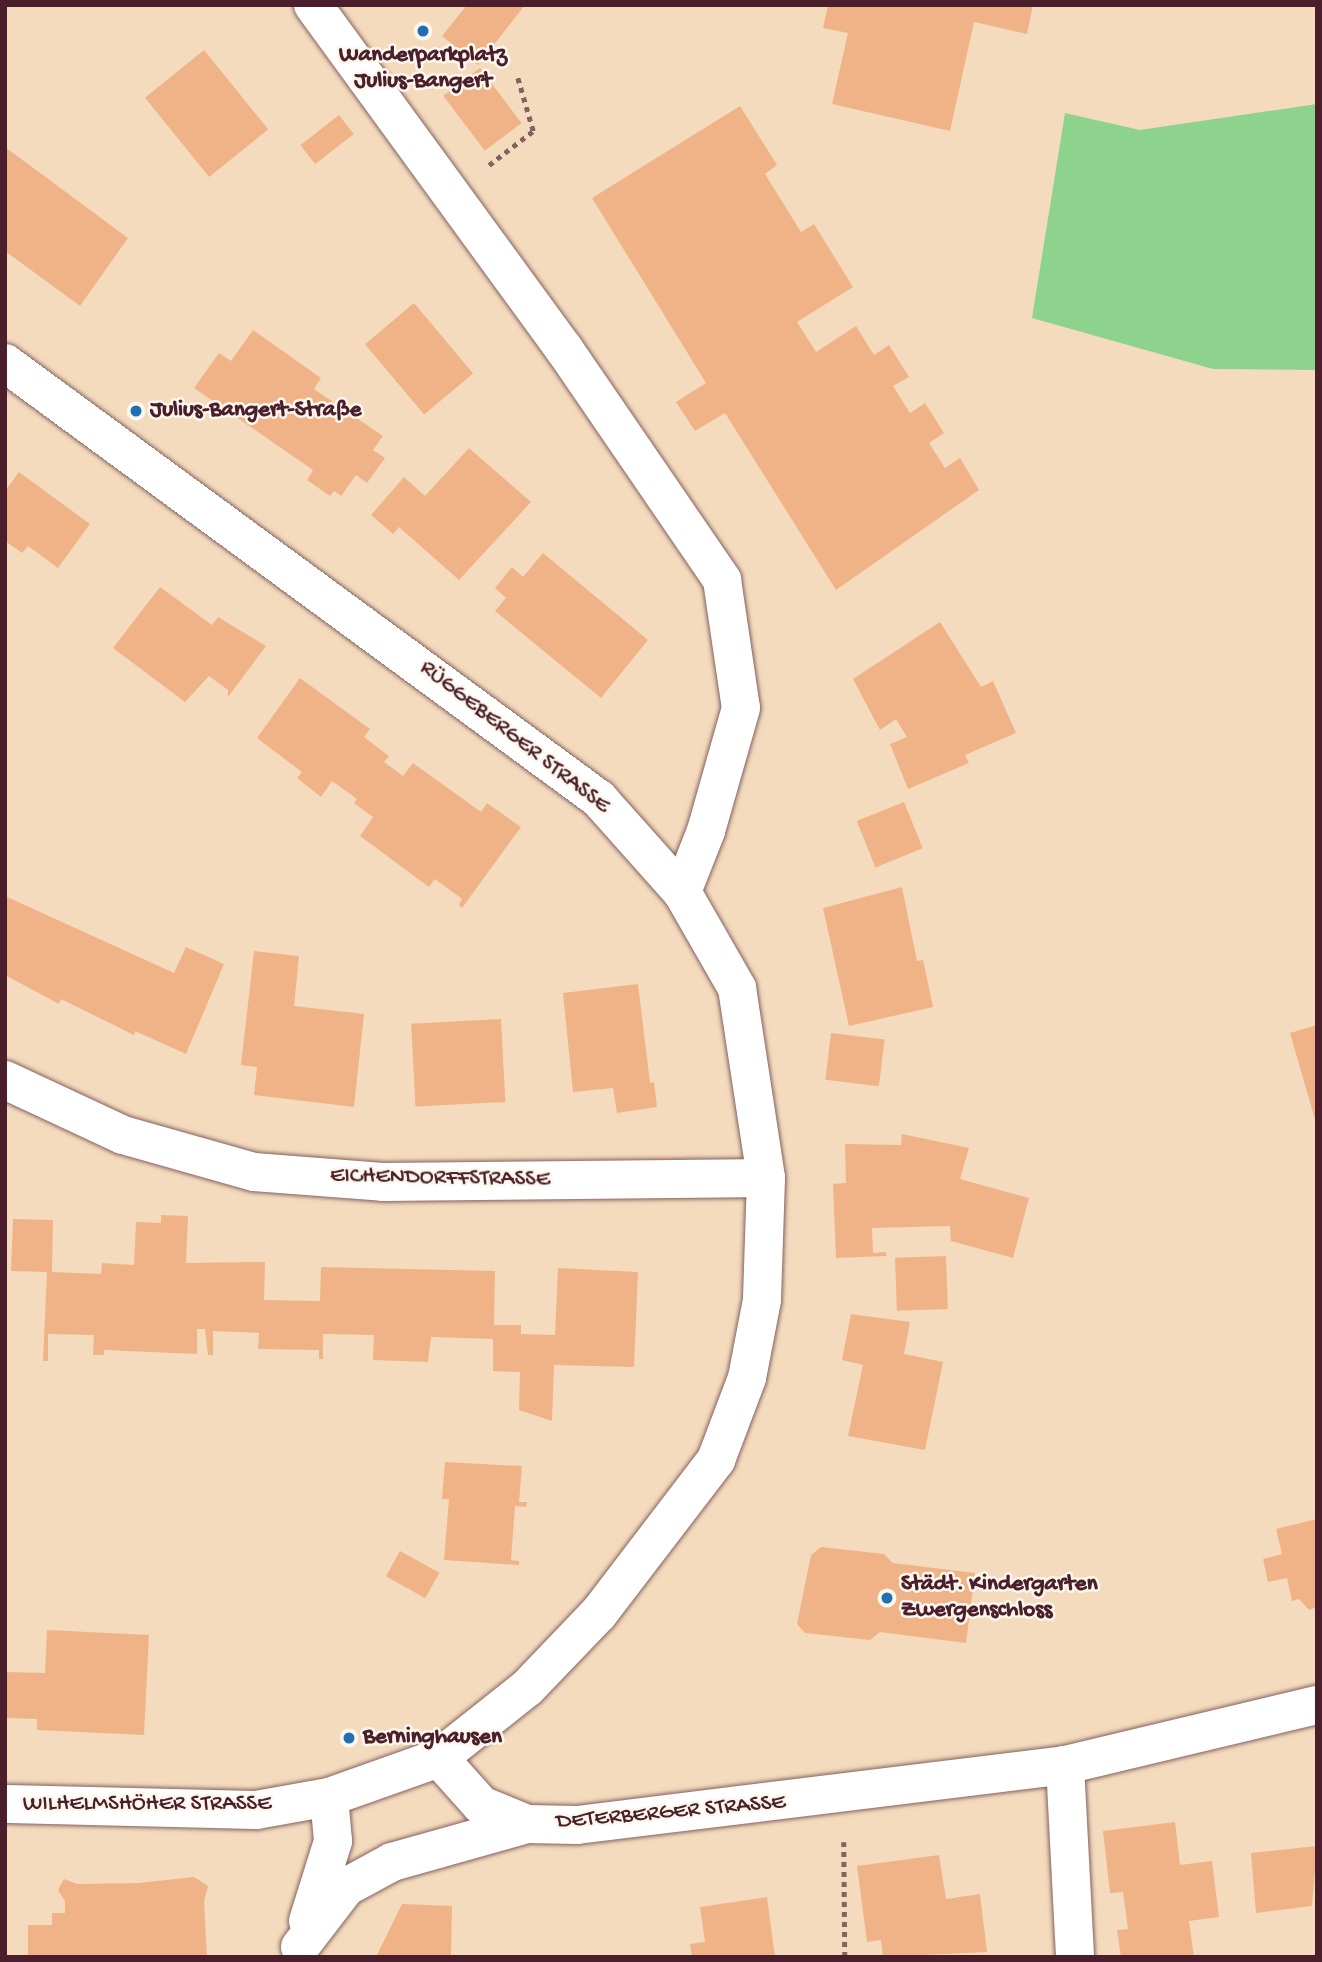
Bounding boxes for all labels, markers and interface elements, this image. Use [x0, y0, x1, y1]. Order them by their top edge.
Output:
marker: Wanderparkplatz Julius-Bangert [415, 23, 431, 39]
place label: Wanderparkplatz Julius-Bangert [339, 42, 507, 96]
place label: Julius-Bangert-Straße [150, 397, 361, 425]
marker: Julius-Bangert-Straße [128, 403, 144, 419]
street label: RÜGGEBERGER STRASSE [413, 655, 615, 821]
street label: EICHENDORFFSTRASSE [330, 1163, 550, 1195]
place label: Städt. Kindergarten Zwergenschloss [901, 1571, 1098, 1625]
marker: Städt. Kindergarten Zwergenschloss [879, 1590, 895, 1606]
place label: Berninghausen [363, 1724, 502, 1752]
marker: Berninghausen [341, 1730, 357, 1746]
street label: DETERBERGER STRASSE [555, 1789, 787, 1837]
street label: WILHELMSHÖHER STRASSE [23, 1791, 271, 1819]

